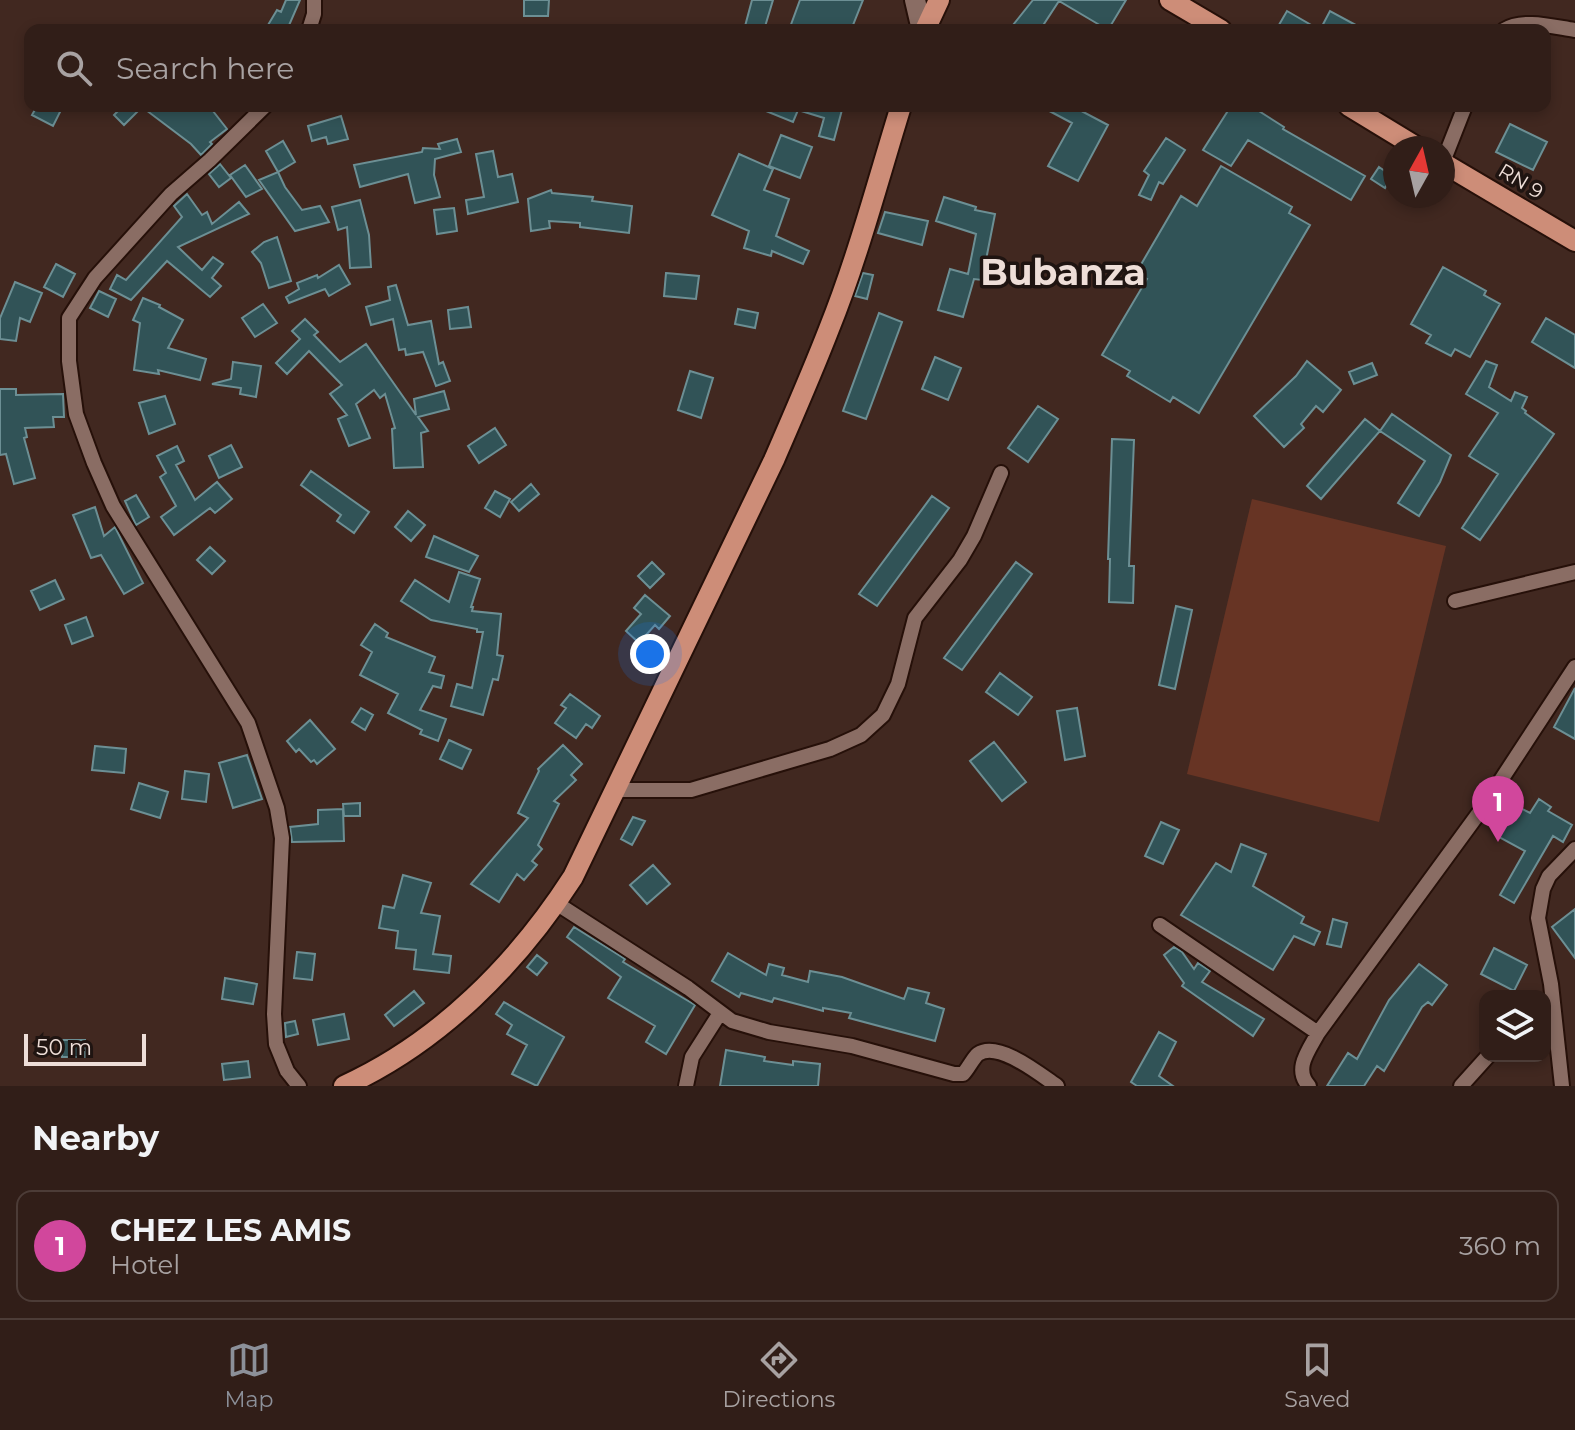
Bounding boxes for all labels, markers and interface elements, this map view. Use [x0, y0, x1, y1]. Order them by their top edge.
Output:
search box [24, 24, 1551, 112]
icon: search [52, 46, 96, 90]
text: Search here [116, 50, 294, 87]
north arrow [1383, 136, 1455, 208]
street label: RN 9 [1494, 158, 1548, 204]
district label: Bubanza [980, 250, 1146, 294]
your location [630, 634, 670, 674]
pin: 1 [1472, 776, 1524, 842]
map controls [1479, 990, 1551, 1062]
button: layers [1479, 990, 1551, 1062]
scale bar [24, 1030, 146, 1066]
text: 50 m [36, 1034, 92, 1061]
text: Nearby [32, 1117, 159, 1159]
text: CHEZ LES AMIS [110, 1212, 351, 1249]
text: 1 [55, 1230, 65, 1262]
text: 360 m [1459, 1230, 1541, 1262]
text: Hotel [110, 1249, 180, 1281]
tab: Map [225, 1338, 273, 1413]
tab: Directions [723, 1338, 835, 1413]
tab: Saved [1284, 1338, 1350, 1413]

